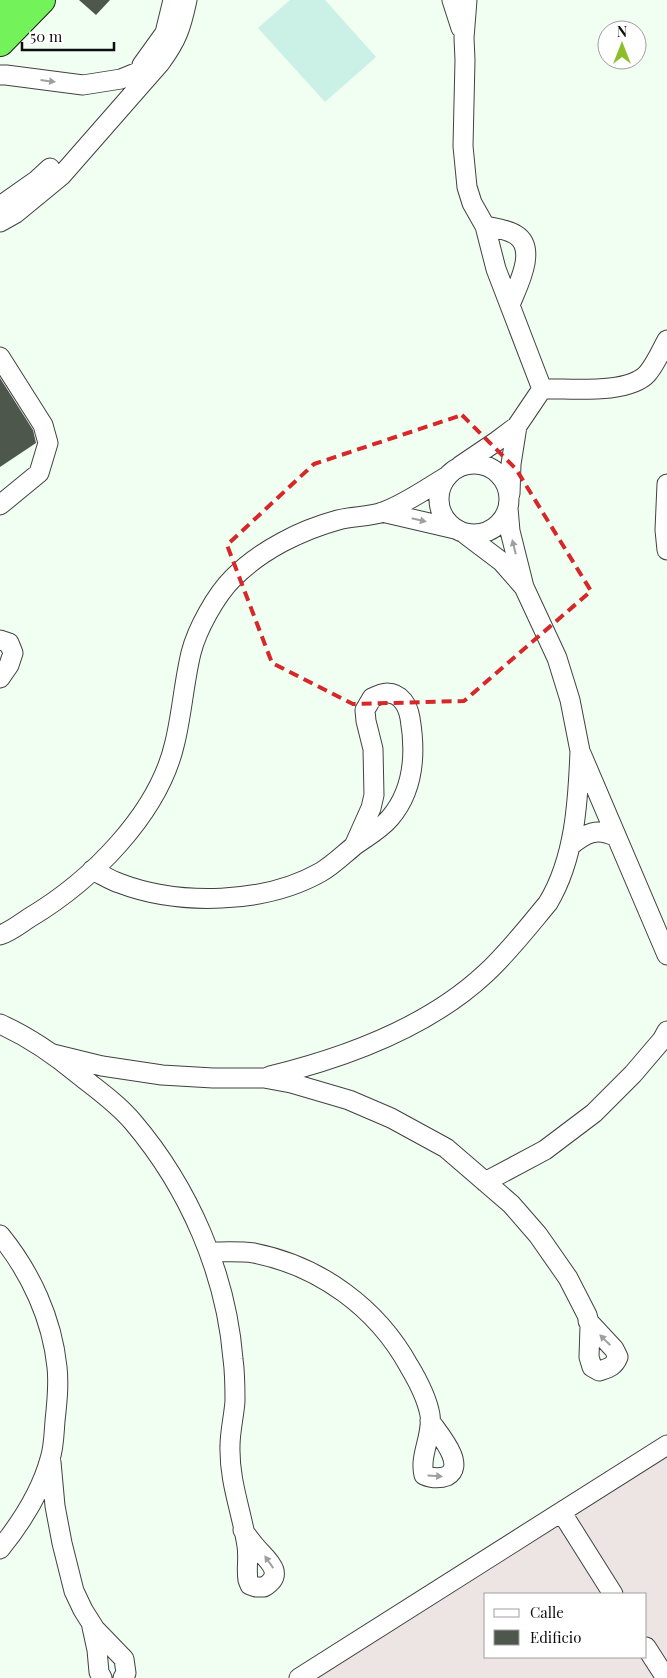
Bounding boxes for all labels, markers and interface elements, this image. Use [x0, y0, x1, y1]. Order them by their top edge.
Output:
scale bar [22, 20, 115, 52]
north arrow [597, 20, 647, 70]
text: N [617, 22, 627, 41]
text: 50 m [30, 26, 63, 46]
one-way arrow [41, 77, 57, 85]
one-way arrow [411, 516, 426, 524]
one-way arrow [510, 540, 518, 555]
one-way arrow [600, 1334, 612, 1346]
one-way arrow [427, 1473, 443, 1481]
one-way arrow [264, 1555, 274, 1569]
legend [484, 1593, 647, 1658]
text: Calle [530, 1602, 564, 1622]
text: Edificio [530, 1627, 581, 1647]

